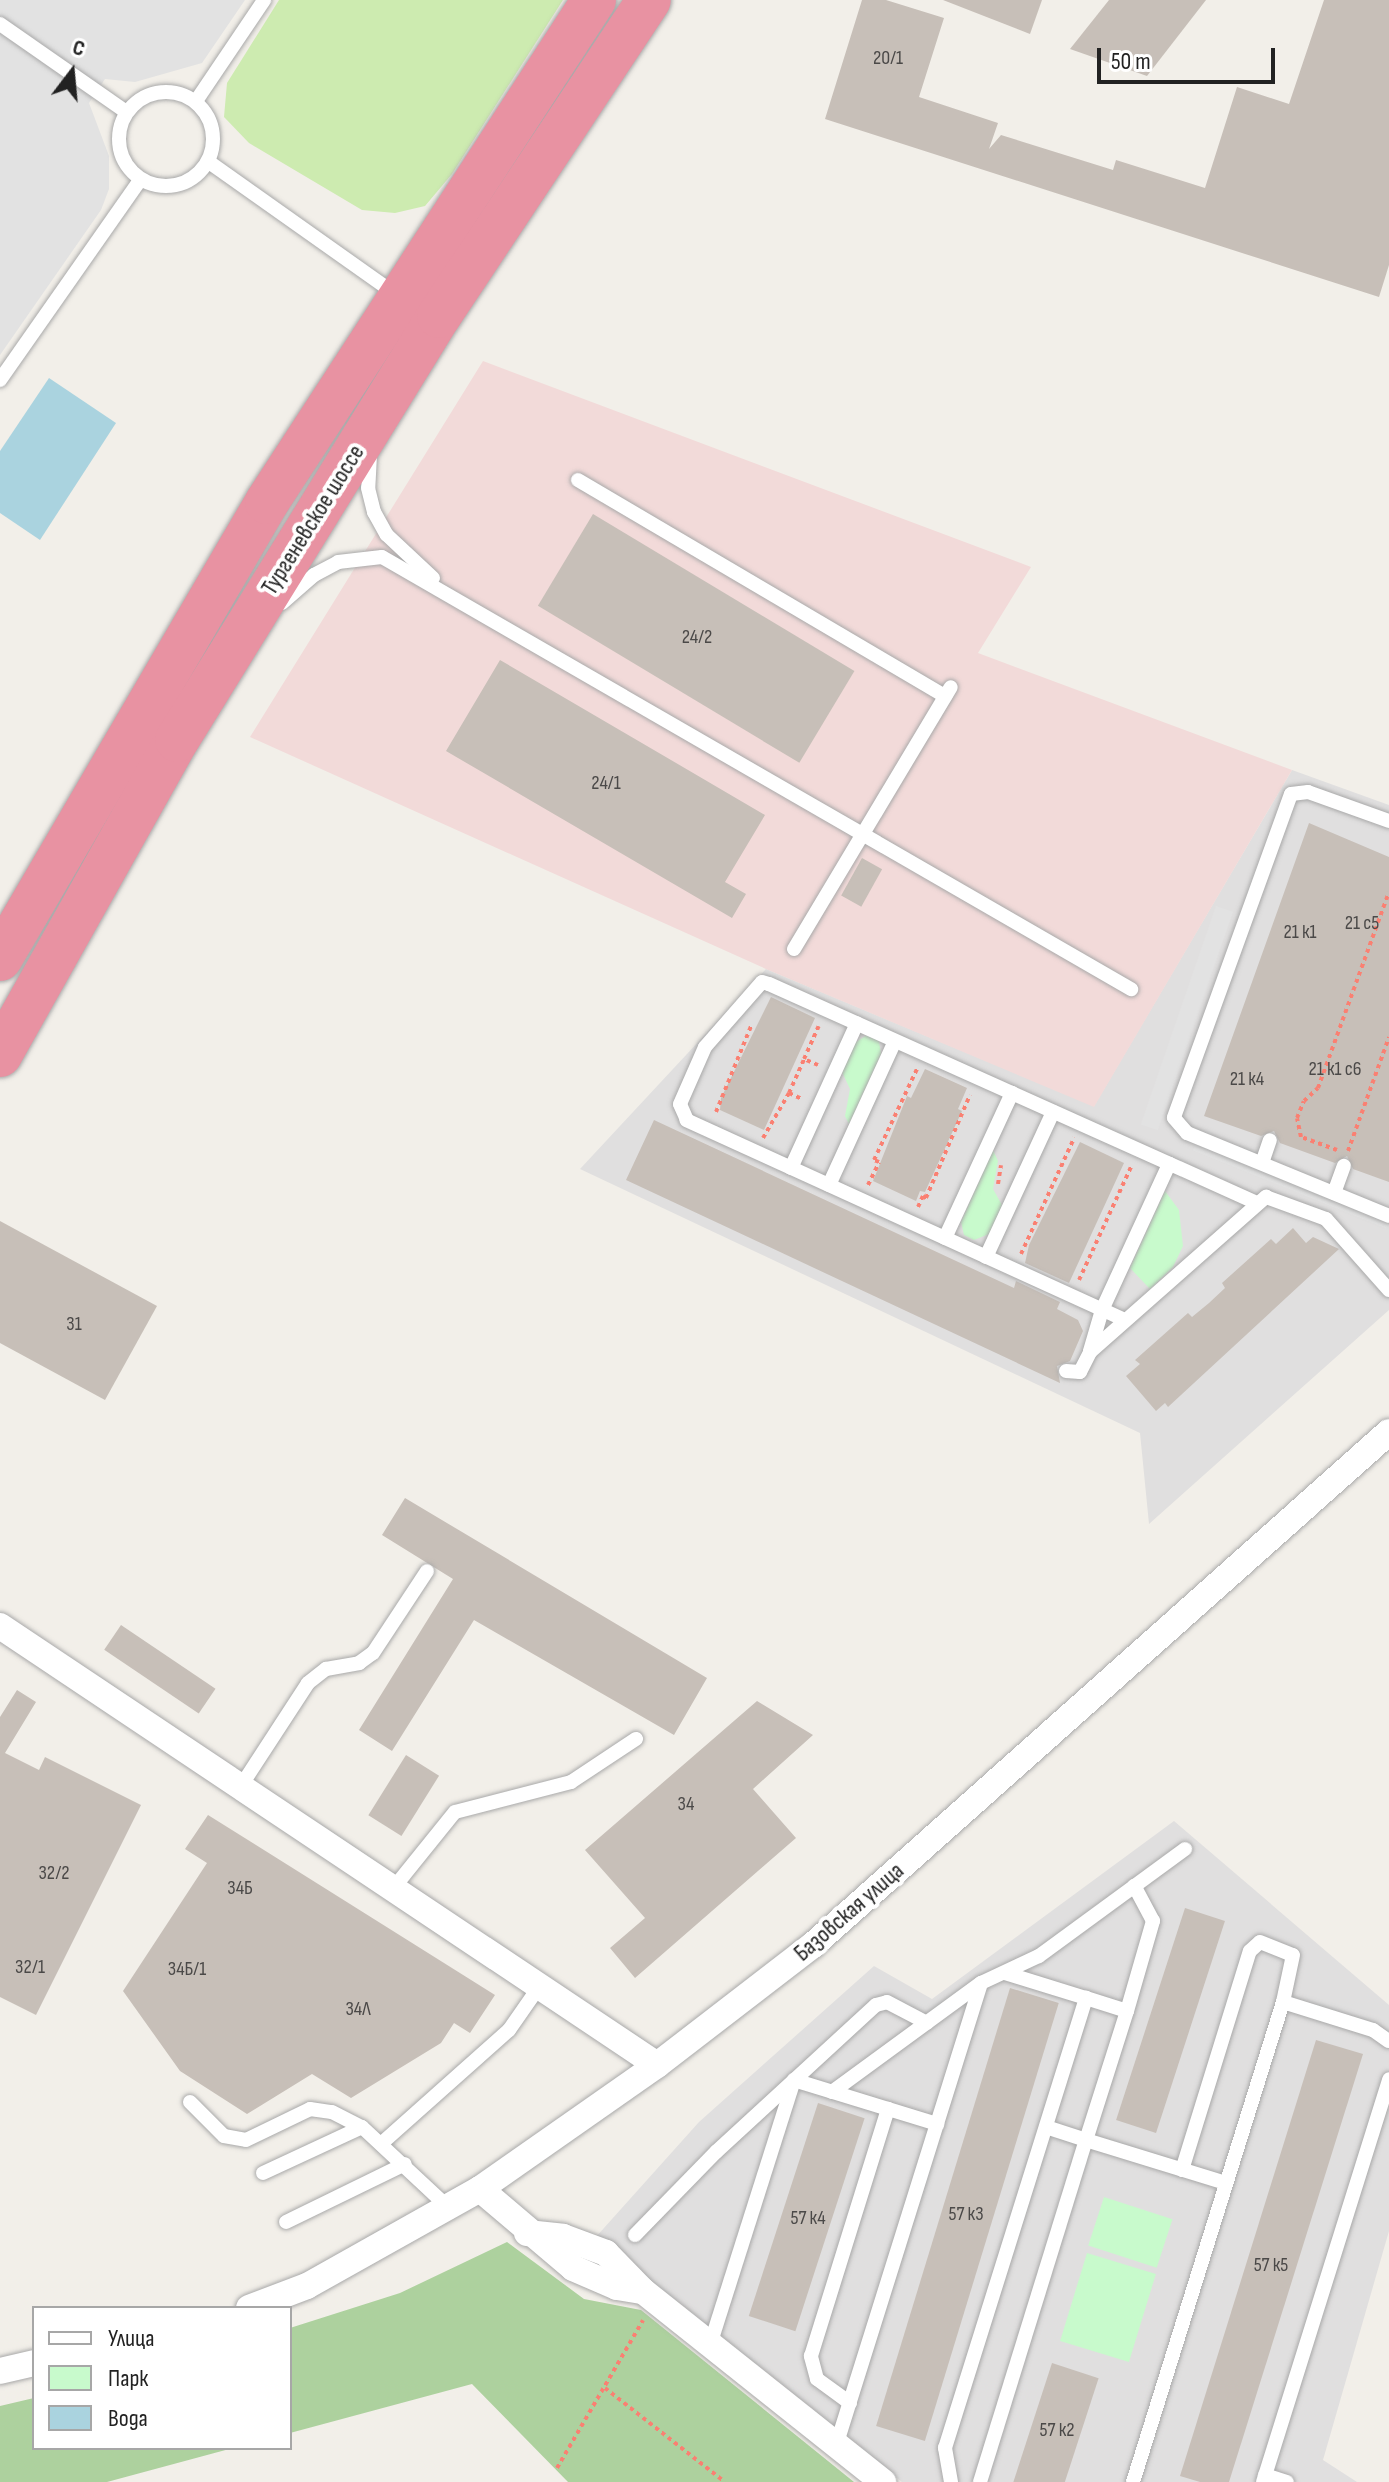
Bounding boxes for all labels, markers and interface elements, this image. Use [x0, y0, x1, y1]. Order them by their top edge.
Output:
north arrow [32, 32, 112, 112]
scale bar [1101, 32, 1279, 82]
text: С [70, 34, 88, 63]
house number: 20/1 [873, 46, 903, 70]
text: 50 m [1111, 47, 1151, 76]
street label: Тургеневское шоссе [255, 440, 371, 600]
house number: 24/2 [682, 625, 712, 649]
house number: 24/1 [591, 771, 621, 795]
house number: 21 с5 [1345, 911, 1379, 935]
house number: 21 к1 [1283, 920, 1317, 944]
house number: 21 к1 с6 [1309, 1057, 1361, 1081]
house number: 21 к4 [1230, 1067, 1264, 1091]
house number: 31 [66, 1312, 82, 1336]
house number: 34 [678, 1792, 694, 1816]
street label: Базовская улица [788, 1857, 910, 1967]
house number: 32/2 [38, 1861, 70, 1885]
house number: 34Б [227, 1876, 253, 1900]
house number: 32/1 [15, 1955, 45, 1979]
house number: 34Б/1 [168, 1957, 206, 1981]
house number: 34Л [345, 1997, 371, 2021]
house number: 57 к3 [948, 2202, 984, 2226]
house number: 57 к4 [790, 2206, 826, 2230]
house number: 57 к5 [1254, 2253, 1288, 2277]
legend [32, 2306, 292, 2450]
text: Улица [108, 2324, 154, 2353]
text: Парк [108, 2364, 148, 2393]
text: Вода [108, 2404, 148, 2433]
house number: 57 к2 [1040, 2418, 1074, 2442]

